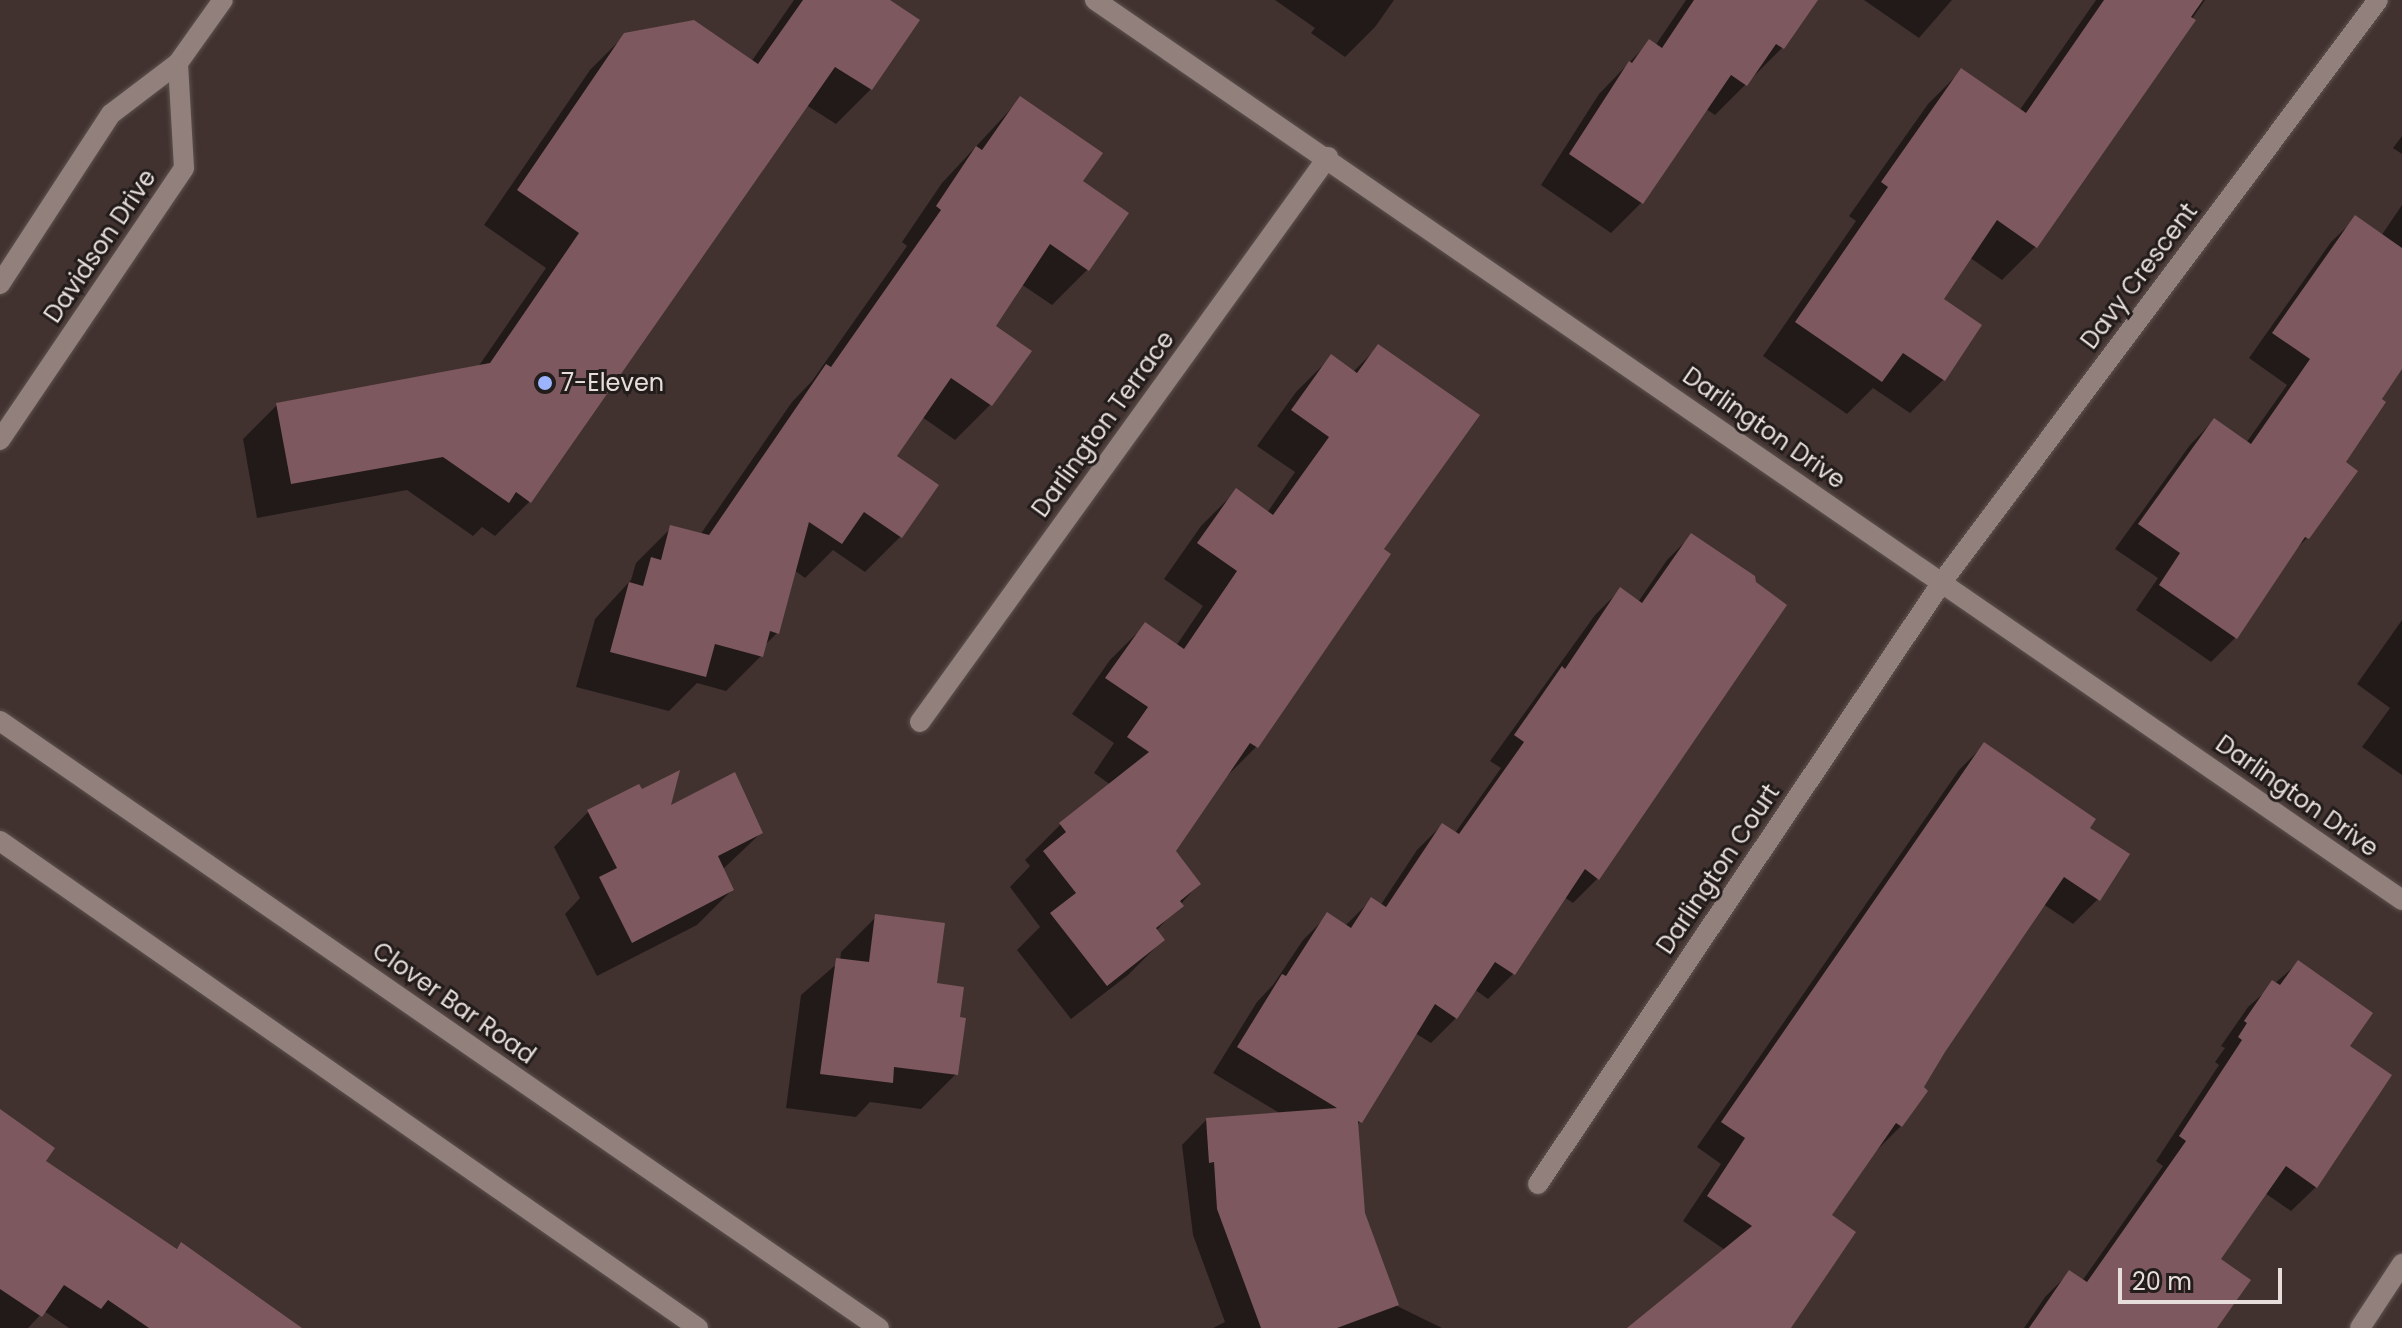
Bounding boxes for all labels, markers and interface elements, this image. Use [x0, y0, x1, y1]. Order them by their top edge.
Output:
street label: Davidson Drive [38, 164, 162, 328]
street label: Davy Crescent [2075, 197, 2203, 355]
street label: Darlington Terrace [1026, 325, 1180, 523]
street label: Darlington Drive [1677, 361, 1851, 495]
place label: 7-Eleven [561, 369, 664, 397]
marker: 7-Eleven [536, 374, 554, 392]
street label: Darlington Drive [2210, 729, 2384, 863]
street label: Darlington Court [1651, 779, 1785, 959]
street label: Clover Bar Road [367, 936, 541, 1070]
scale bar [2122, 1252, 2286, 1302]
text: 20 m [2132, 1265, 2192, 1298]

